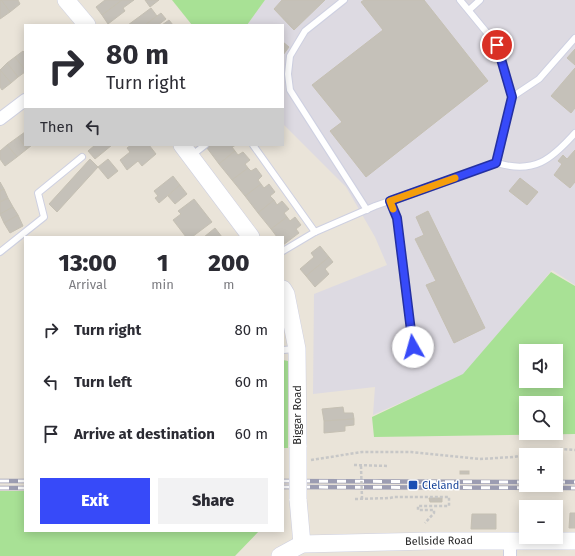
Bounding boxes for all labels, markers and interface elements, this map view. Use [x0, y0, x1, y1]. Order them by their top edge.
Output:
pin [480, 28, 514, 62]
icon: arrive [486, 34, 508, 56]
text: 80 m [106, 38, 169, 71]
icon: right [40, 40, 92, 92]
text: Turn right [106, 72, 186, 94]
icon: left [82, 116, 104, 138]
text: Then [40, 118, 74, 136]
text: 13:00 [59, 249, 117, 277]
text: 1 [157, 249, 168, 277]
text: 200 [208, 249, 249, 277]
text: Arrival [69, 277, 107, 292]
text: min [151, 277, 174, 292]
text: m [223, 277, 234, 292]
icon: right [40, 319, 62, 341]
text: Turn right [74, 321, 141, 339]
text: 80 m [235, 321, 268, 339]
position arrow [392, 326, 434, 368]
map controls [519, 344, 563, 544]
button: sound [519, 344, 563, 388]
icon: left [40, 371, 62, 393]
text: Turn left [74, 373, 132, 391]
text: 60 m [235, 373, 268, 391]
street label: Biggar Road [291, 385, 304, 445]
button: search [519, 396, 563, 440]
icon: arrive [40, 423, 62, 445]
text: Arrive at destination [74, 425, 215, 443]
text: 60 m [235, 425, 268, 443]
button: + [519, 448, 563, 492]
button: Exit [40, 478, 150, 524]
button: Share [158, 478, 268, 524]
marker: Cleland [407, 479, 419, 491]
place label: Cleland [422, 479, 459, 492]
button: − [519, 500, 563, 544]
street label: Bellside Road [405, 534, 473, 548]

